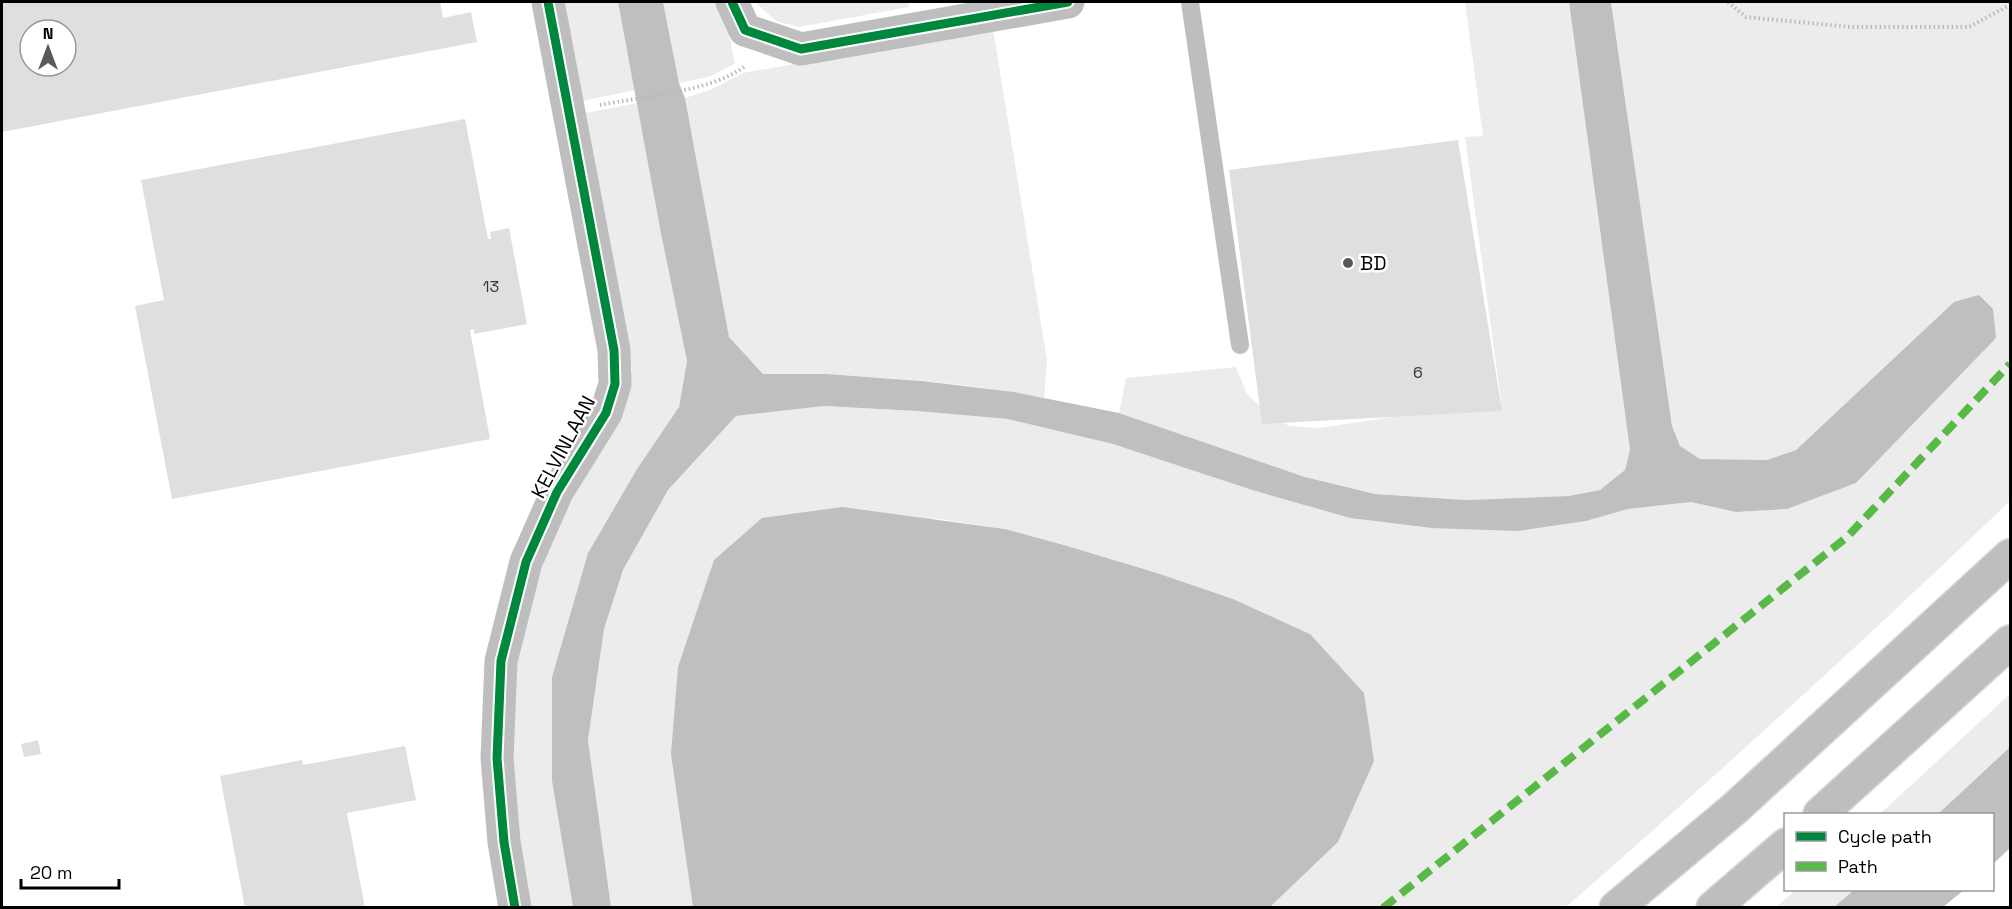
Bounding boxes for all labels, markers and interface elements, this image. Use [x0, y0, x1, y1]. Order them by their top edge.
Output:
north arrow [18, 18, 78, 78]
text: N [43, 23, 53, 44]
place label: BD [1360, 250, 1386, 276]
marker: BD [1341, 256, 1355, 270]
house number: 13 [483, 276, 499, 297]
house number: 6 [1413, 362, 1423, 383]
street label: KELVINLAAN [525, 391, 601, 503]
legend [1784, 813, 1994, 891]
text: Cycle path [1838, 825, 1932, 848]
scale bar [21, 852, 118, 890]
text: Path [1838, 855, 1878, 878]
text: 20 m [30, 861, 73, 884]

